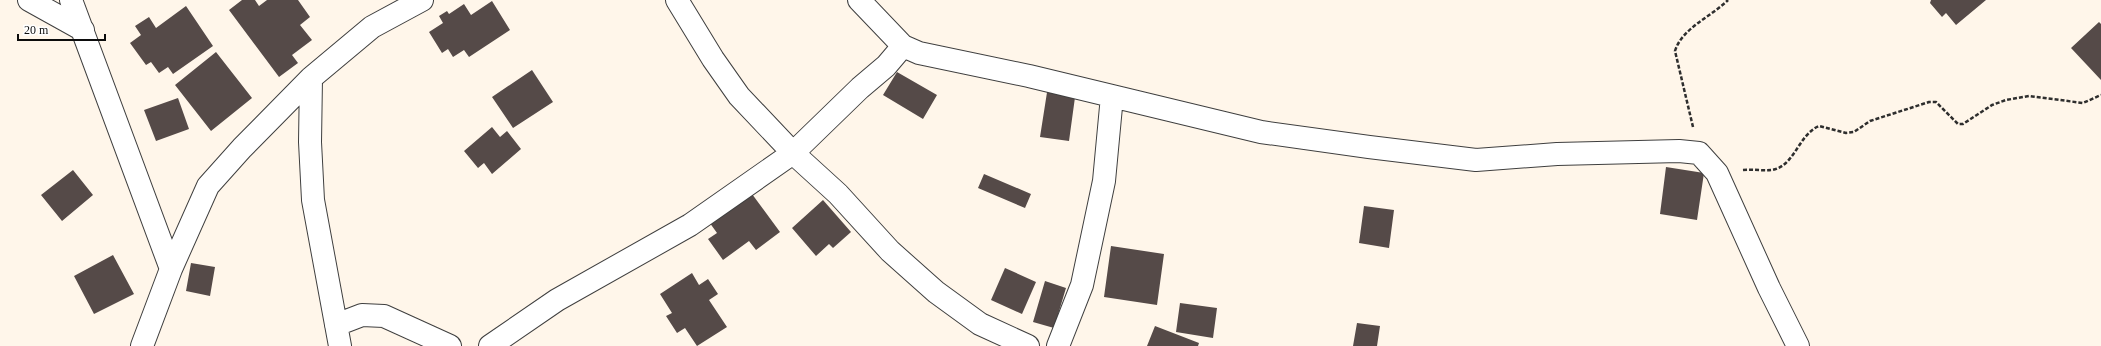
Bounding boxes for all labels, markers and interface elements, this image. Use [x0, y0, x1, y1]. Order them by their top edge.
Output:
scale bar [18, 16, 105, 42]
text: 20 m [24, 23, 49, 37]

